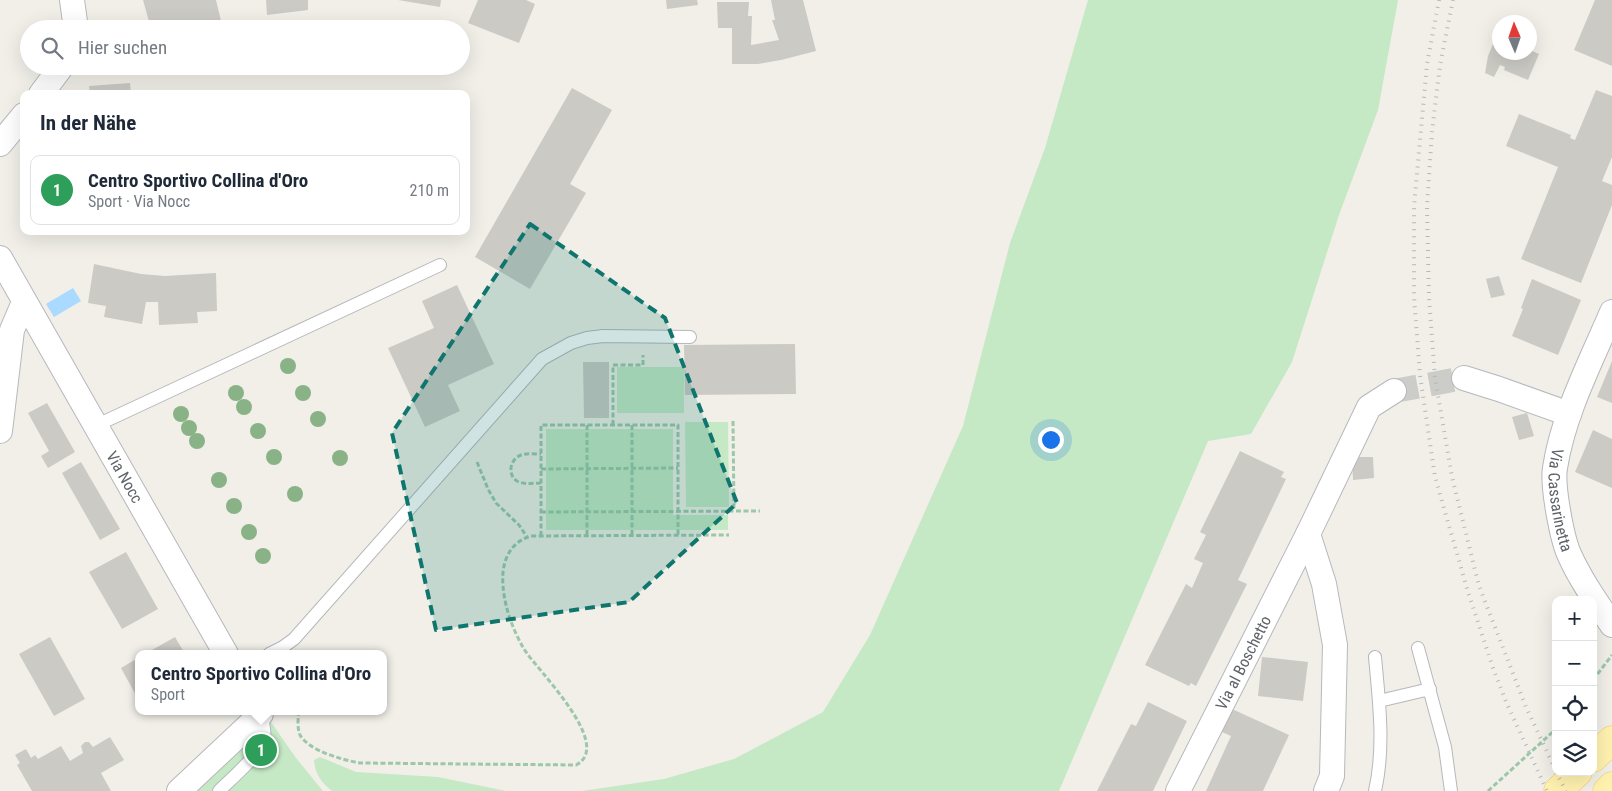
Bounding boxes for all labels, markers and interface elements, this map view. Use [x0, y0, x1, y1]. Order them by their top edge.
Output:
north arrow [1492, 15, 1537, 60]
search box [20, 20, 470, 75]
icon: search [38, 34, 66, 62]
text: Hier suchen [78, 36, 167, 59]
text: In der Nähe [40, 111, 136, 135]
text: Centro Sportivo Collina d'Oro [88, 169, 308, 192]
text: 1 [53, 181, 61, 200]
text: 210 m [410, 181, 449, 200]
text: Sport · Via Nocc [88, 192, 190, 211]
your location [1038, 427, 1064, 453]
street label: Via Cassarinetta [1544, 447, 1576, 554]
street label: Via Nocc [102, 448, 147, 506]
map controls [1552, 596, 1597, 776]
button: + [1552, 596, 1597, 641]
street label: Via al Boschetto [1212, 612, 1275, 713]
button: − [1552, 641, 1597, 686]
popup [135, 650, 387, 715]
text: Centro Sportivo Collina d'Oro [151, 662, 371, 685]
text: Sport [151, 685, 185, 704]
button: locate [1552, 686, 1597, 731]
pin: 1 [245, 731, 277, 769]
button: layers [1552, 731, 1597, 776]

